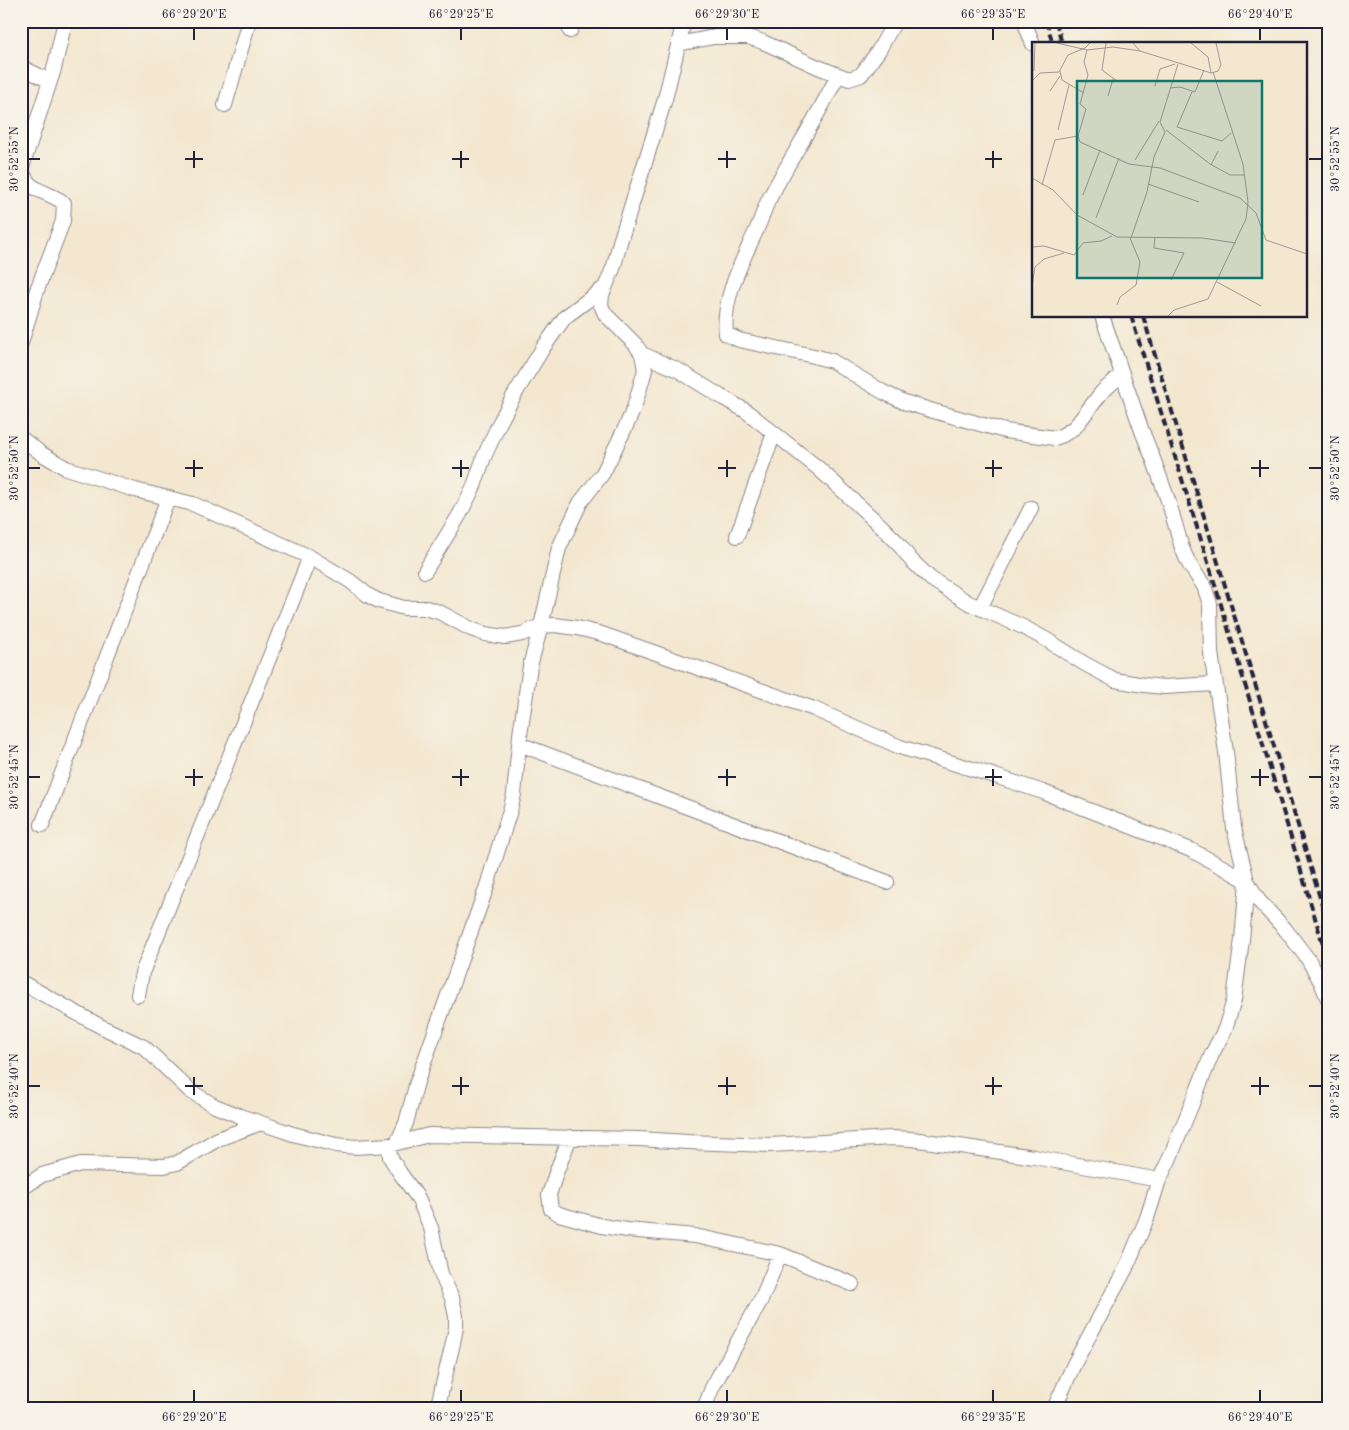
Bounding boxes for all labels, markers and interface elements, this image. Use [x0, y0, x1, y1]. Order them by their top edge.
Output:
text: 66°29'25"E [429, 8, 493, 21]
text: 66°29'35"E [961, 8, 1025, 21]
text: 66°29'20"E [162, 9, 226, 21]
text: 66°29'30"E [695, 9, 759, 21]
text: 66°29'40"E [1228, 9, 1292, 21]
inset map [1032, 42, 1306, 318]
text: 30°52'55"N [8, 126, 21, 192]
text: 30°52'55"N [1329, 126, 1342, 192]
text: 30°52'50"N [8, 435, 21, 501]
text: 30°52'50"N [1329, 435, 1342, 501]
text: 30°52'45"N [8, 744, 21, 810]
text: 30°52'45"N [1329, 744, 1342, 810]
text: 30°52'40"N [8, 1053, 21, 1119]
text: 30°52'40"N [1329, 1053, 1342, 1119]
text: 66°29'25"E [429, 1411, 493, 1424]
text: 66°29'35"E [961, 1411, 1025, 1424]
text: 66°29'20"E [162, 1412, 226, 1424]
text: 66°29'30"E [695, 1412, 759, 1424]
text: 66°29'40"E [1228, 1412, 1292, 1424]

